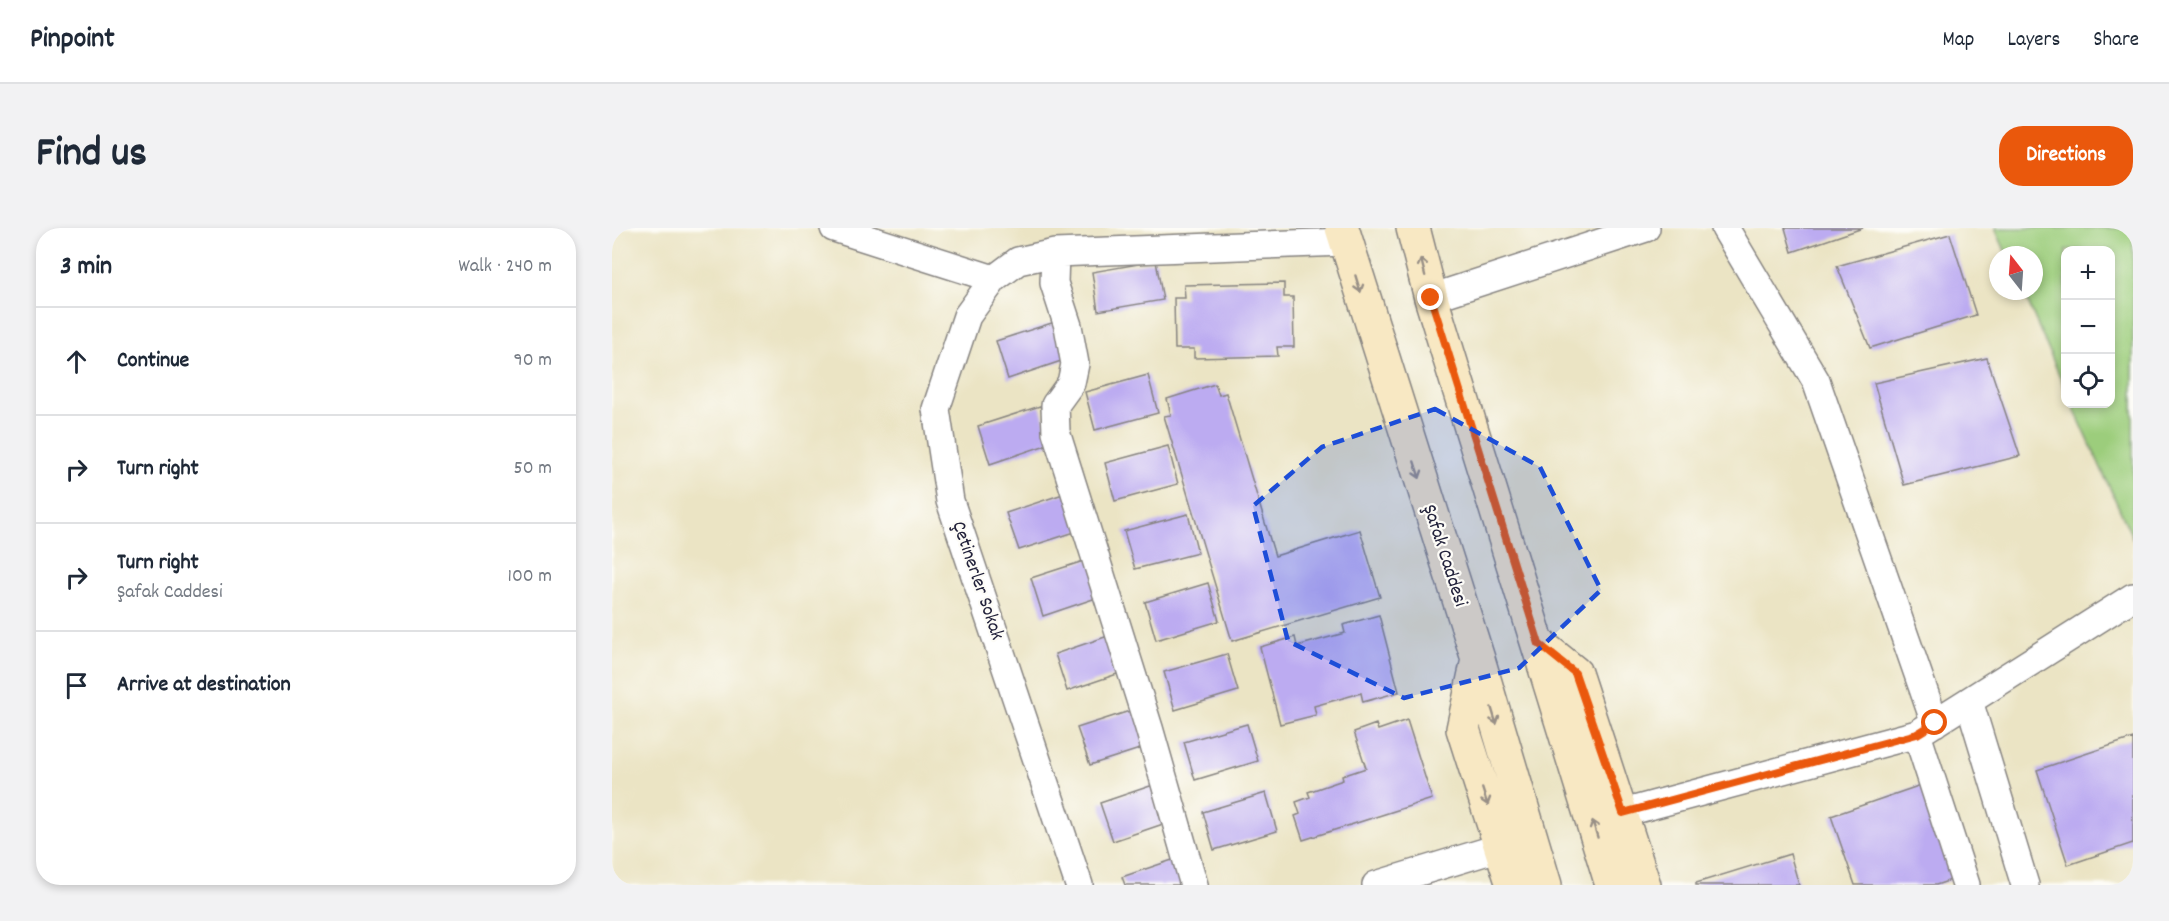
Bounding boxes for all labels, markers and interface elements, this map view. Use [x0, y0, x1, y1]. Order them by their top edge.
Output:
text: Pinpoint [30, 21, 115, 61]
text: Map [1943, 26, 1974, 56]
text: Layers [2007, 26, 2060, 56]
text: Share [2093, 26, 2139, 56]
text: Find us [36, 126, 147, 186]
button: Directions [1999, 126, 2133, 186]
north arrow [1989, 246, 2043, 300]
map controls [2061, 246, 2115, 408]
button: + [2061, 246, 2115, 300]
text: 3 min [60, 249, 112, 286]
text: Walk · 240 m [458, 253, 552, 281]
one-way arrow [1417, 257, 1429, 276]
one-way arrow [1353, 274, 1364, 293]
route end [1417, 284, 1443, 310]
button: − [2061, 300, 2115, 354]
icon: ahead [60, 345, 93, 378]
text: Continue [117, 346, 189, 377]
text: 90 m [514, 347, 552, 375]
button: locate [2061, 354, 2115, 408]
icon: right [60, 453, 93, 486]
text: Turn right [117, 454, 199, 485]
text: 50 m [514, 455, 552, 483]
one-way arrow [1412, 460, 1423, 479]
street label: Şafak Caddesi [1414, 501, 1474, 611]
street label: Çetinerler Sokak [944, 518, 1010, 644]
text: Turn right [117, 548, 199, 579]
icon: right [60, 561, 93, 594]
text: 100 m [508, 563, 552, 591]
text: Şafak Caddesi [117, 579, 223, 607]
icon: arrive [60, 669, 93, 702]
text: Arrive at destination [117, 670, 291, 701]
one-way arrow [1489, 706, 1500, 725]
route start [1921, 709, 1947, 735]
one-way arrow [1480, 787, 1491, 806]
one-way arrow [1589, 820, 1600, 839]

